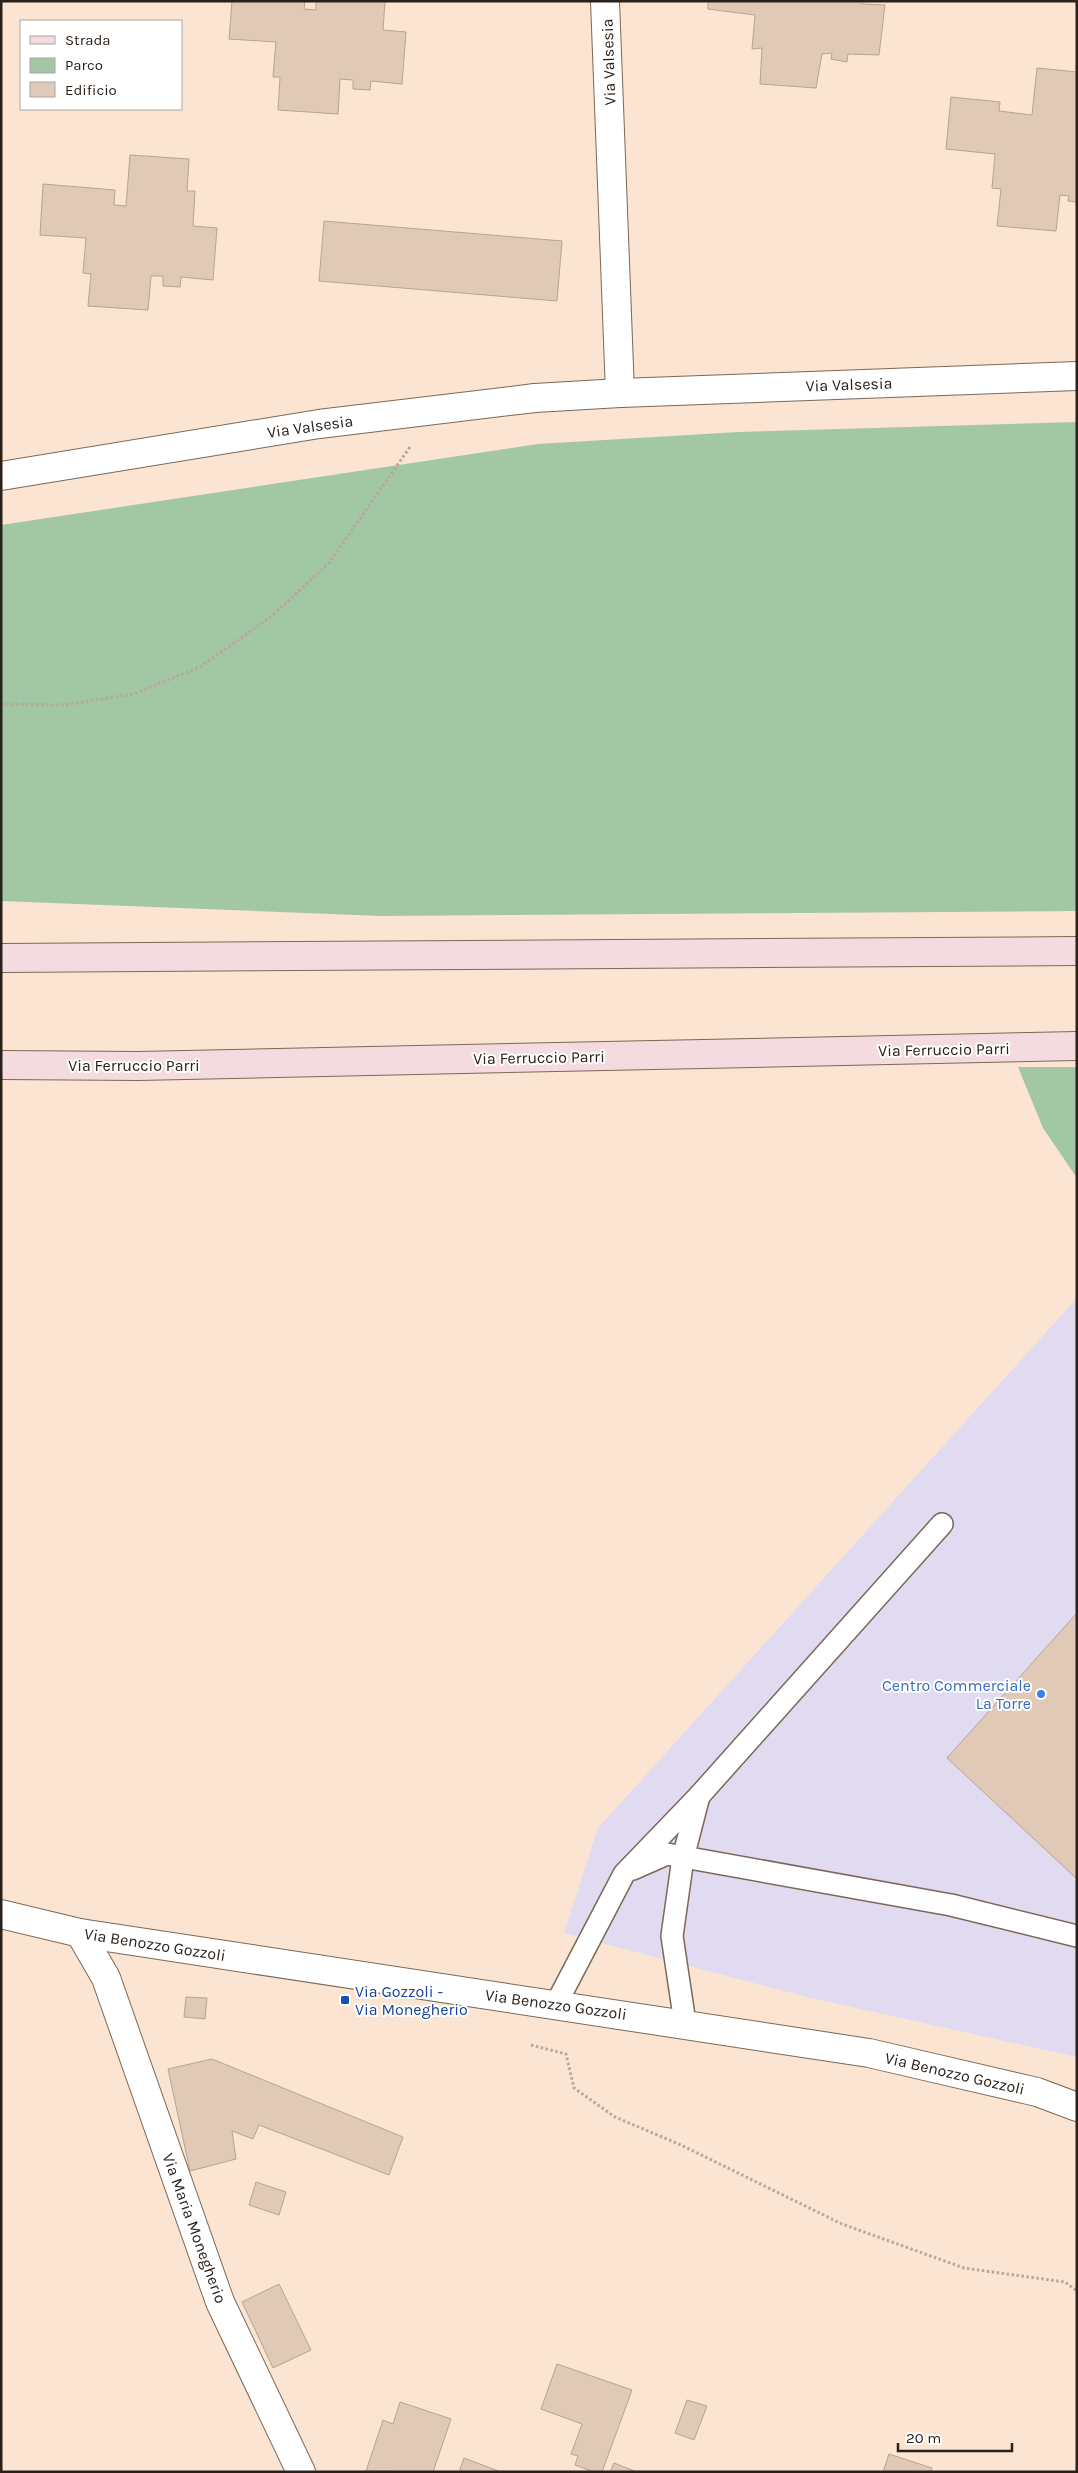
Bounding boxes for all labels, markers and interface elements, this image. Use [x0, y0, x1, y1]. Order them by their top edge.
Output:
street label: Via Valsesia [597, 18, 620, 106]
legend [20, 20, 182, 110]
text: Strada [65, 31, 111, 49]
text: Parco [65, 56, 103, 74]
text: Edificio [65, 81, 117, 99]
street label: Via Valsesia [805, 373, 893, 396]
street label: Via Valsesia [266, 411, 354, 442]
street label: Via Ferruccio Parri [878, 1039, 1010, 1060]
street label: Via Ferruccio Parri [473, 1047, 605, 1068]
street label: Via Ferruccio Parri [68, 1056, 200, 1075]
place label: Centro Commerciale La Torre [882, 1676, 1031, 1713]
marker: Centro Commerciale La Torre [1035, 1688, 1047, 1700]
street label: Via Benozzo Gozzoli [83, 1924, 227, 1965]
place label: Via Gozzoli - Via Monegherio [355, 1982, 468, 2019]
street label: Via Benozzo Gozzoli [484, 1985, 628, 2024]
marker: Via Gozzoli - Via Monegherio [339, 1994, 351, 2006]
street label: Via Benozzo Gozzoli [883, 2048, 1027, 2099]
street label: Via Maria Monegherio [159, 2151, 231, 2306]
scale bar [898, 2420, 1012, 2452]
text: 20 m [906, 2429, 941, 2447]

